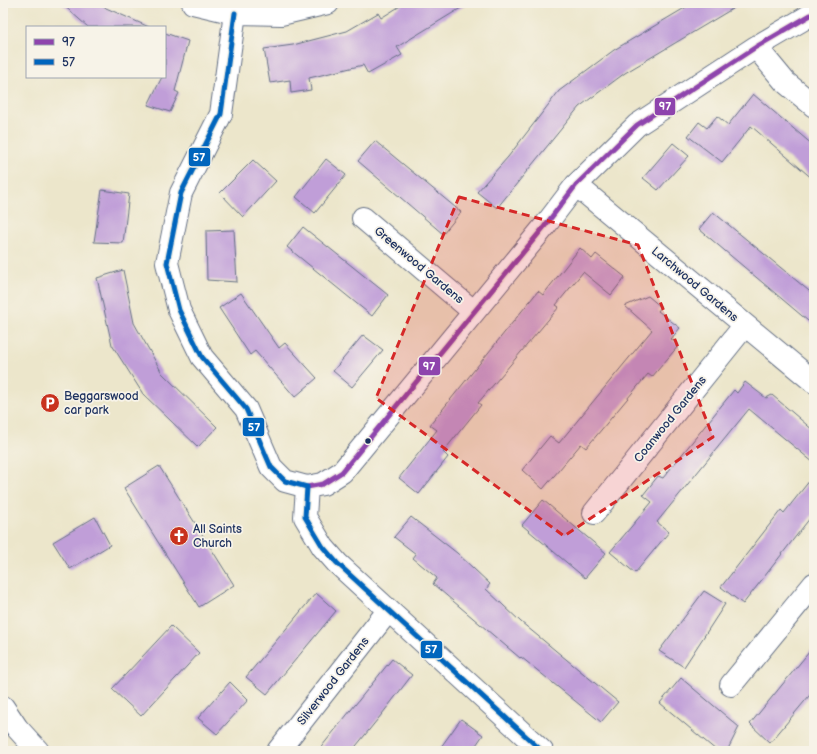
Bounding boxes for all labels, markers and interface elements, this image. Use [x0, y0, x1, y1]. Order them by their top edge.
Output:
legend [26, 26, 166, 78]
text: 97 [62, 35, 75, 50]
text: 57 [62, 55, 75, 70]
line badge: 97 [654, 97, 676, 116]
text: 97 [659, 100, 671, 113]
line badge: 57 [188, 147, 211, 167]
text: 57 [193, 151, 205, 164]
street label: Greenwood Gardens [371, 224, 467, 307]
street label: Larchwood Gardens [648, 244, 741, 325]
line badge: 97 [418, 356, 441, 376]
text: 97 [423, 360, 435, 373]
street label: Coanwood Gardens [631, 373, 710, 466]
place label: Beggarswood car park [64, 389, 139, 418]
parking icon: Beggarswood car park [39, 392, 61, 414]
line badge: 57 [242, 417, 265, 437]
text: 57 [248, 421, 260, 434]
unlabelled marker [363, 436, 373, 446]
place label: All Saints Church [193, 522, 242, 551]
church icon: All Saints Church [168, 525, 190, 547]
street label: Silverwood Gardens [294, 634, 373, 729]
line badge: 57 [420, 640, 443, 659]
text: 57 [425, 643, 437, 656]

